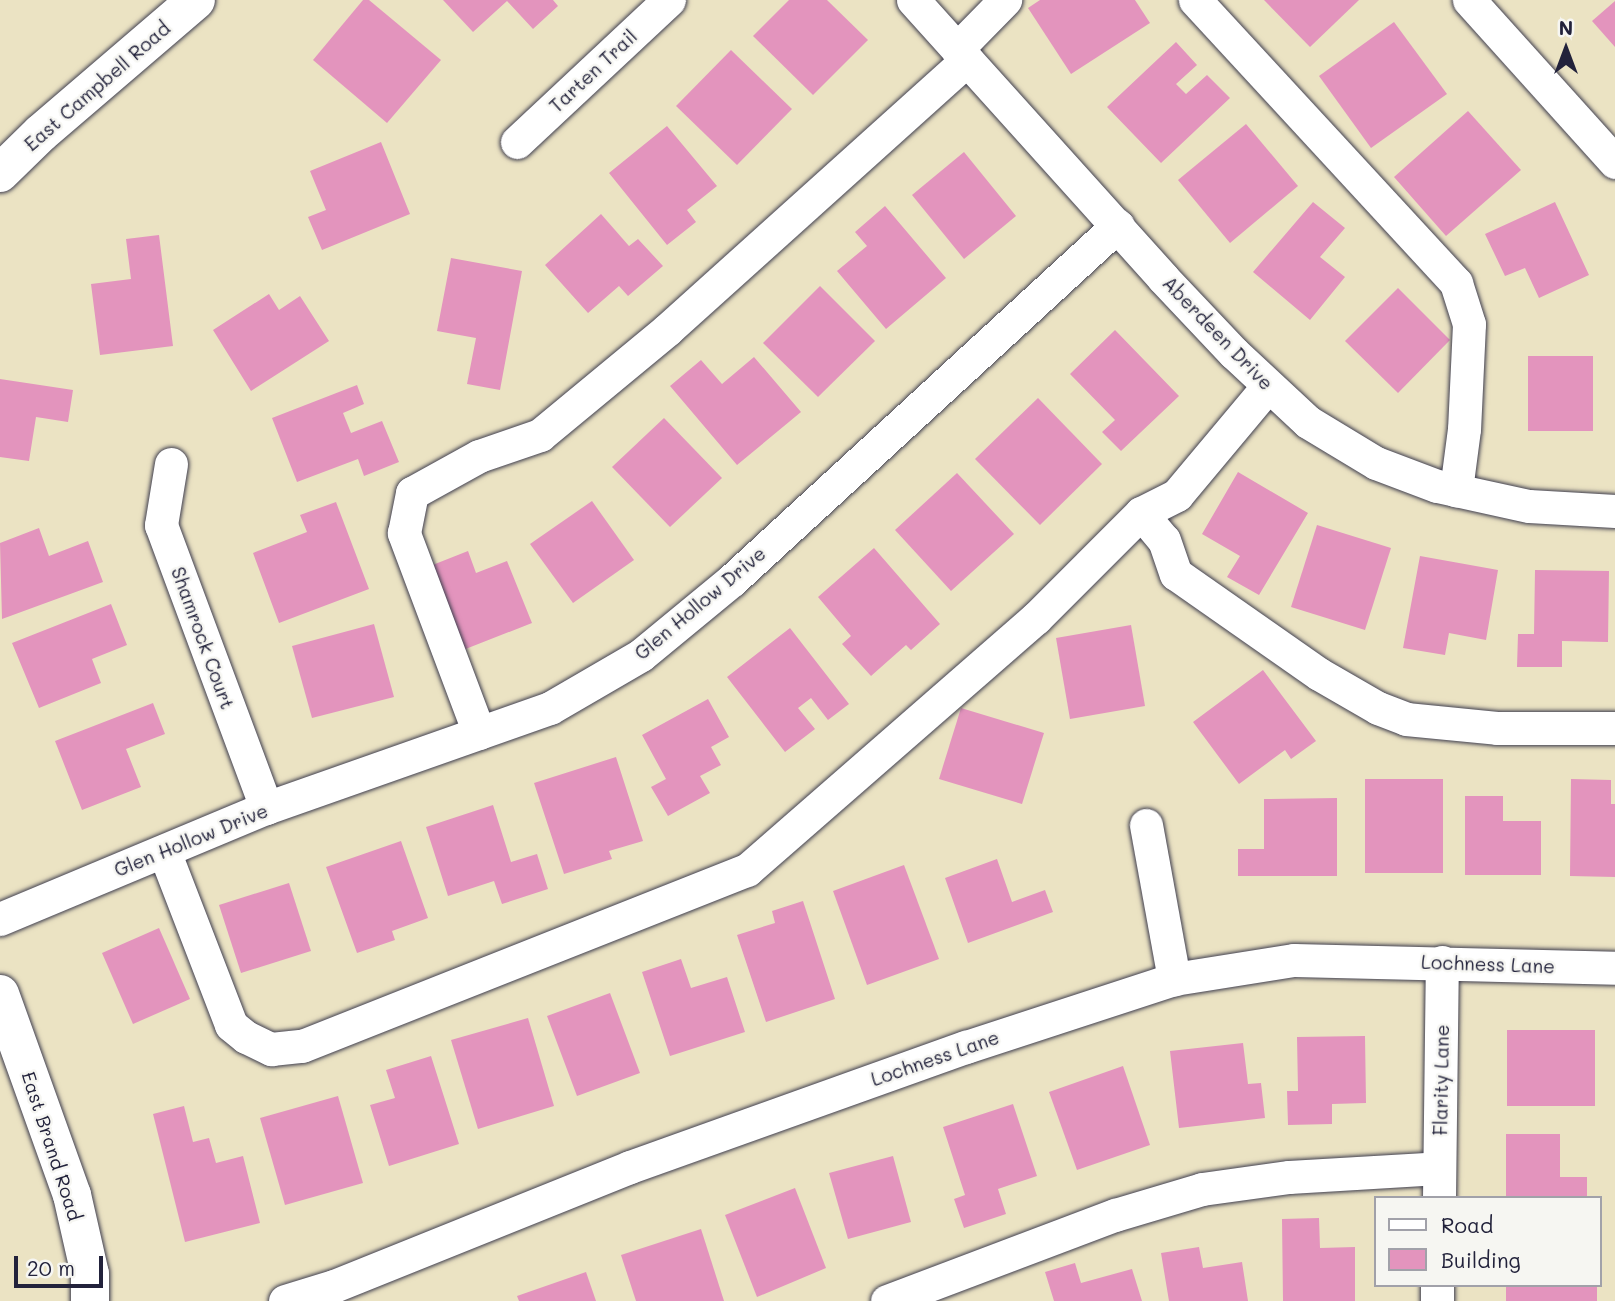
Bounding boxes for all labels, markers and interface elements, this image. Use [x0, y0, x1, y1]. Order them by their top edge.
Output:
north arrow [1531, 14, 1601, 84]
text: N [1559, 15, 1573, 40]
street label: East Campbell Road [20, 17, 174, 155]
street label: Tarten Trail [545, 25, 641, 117]
street label: Aberdeen Drive [1158, 272, 1278, 394]
street label: Glen Hollow Drive [630, 542, 770, 664]
street label: Shamrock Court [167, 564, 239, 712]
street label: Glen Hollow Drive [111, 799, 271, 881]
street label: Lochness Lane [1421, 950, 1555, 978]
street label: Flarity Lane [1429, 1024, 1453, 1136]
street label: Lochness Lane [868, 1025, 1002, 1091]
street label: East Brand Road [17, 1069, 87, 1223]
legend [1374, 1196, 1601, 1287]
text: Road [1441, 1211, 1493, 1238]
scale bar [18, 1242, 107, 1286]
text: Building [1441, 1246, 1521, 1273]
text: 20 m [27, 1254, 75, 1281]

